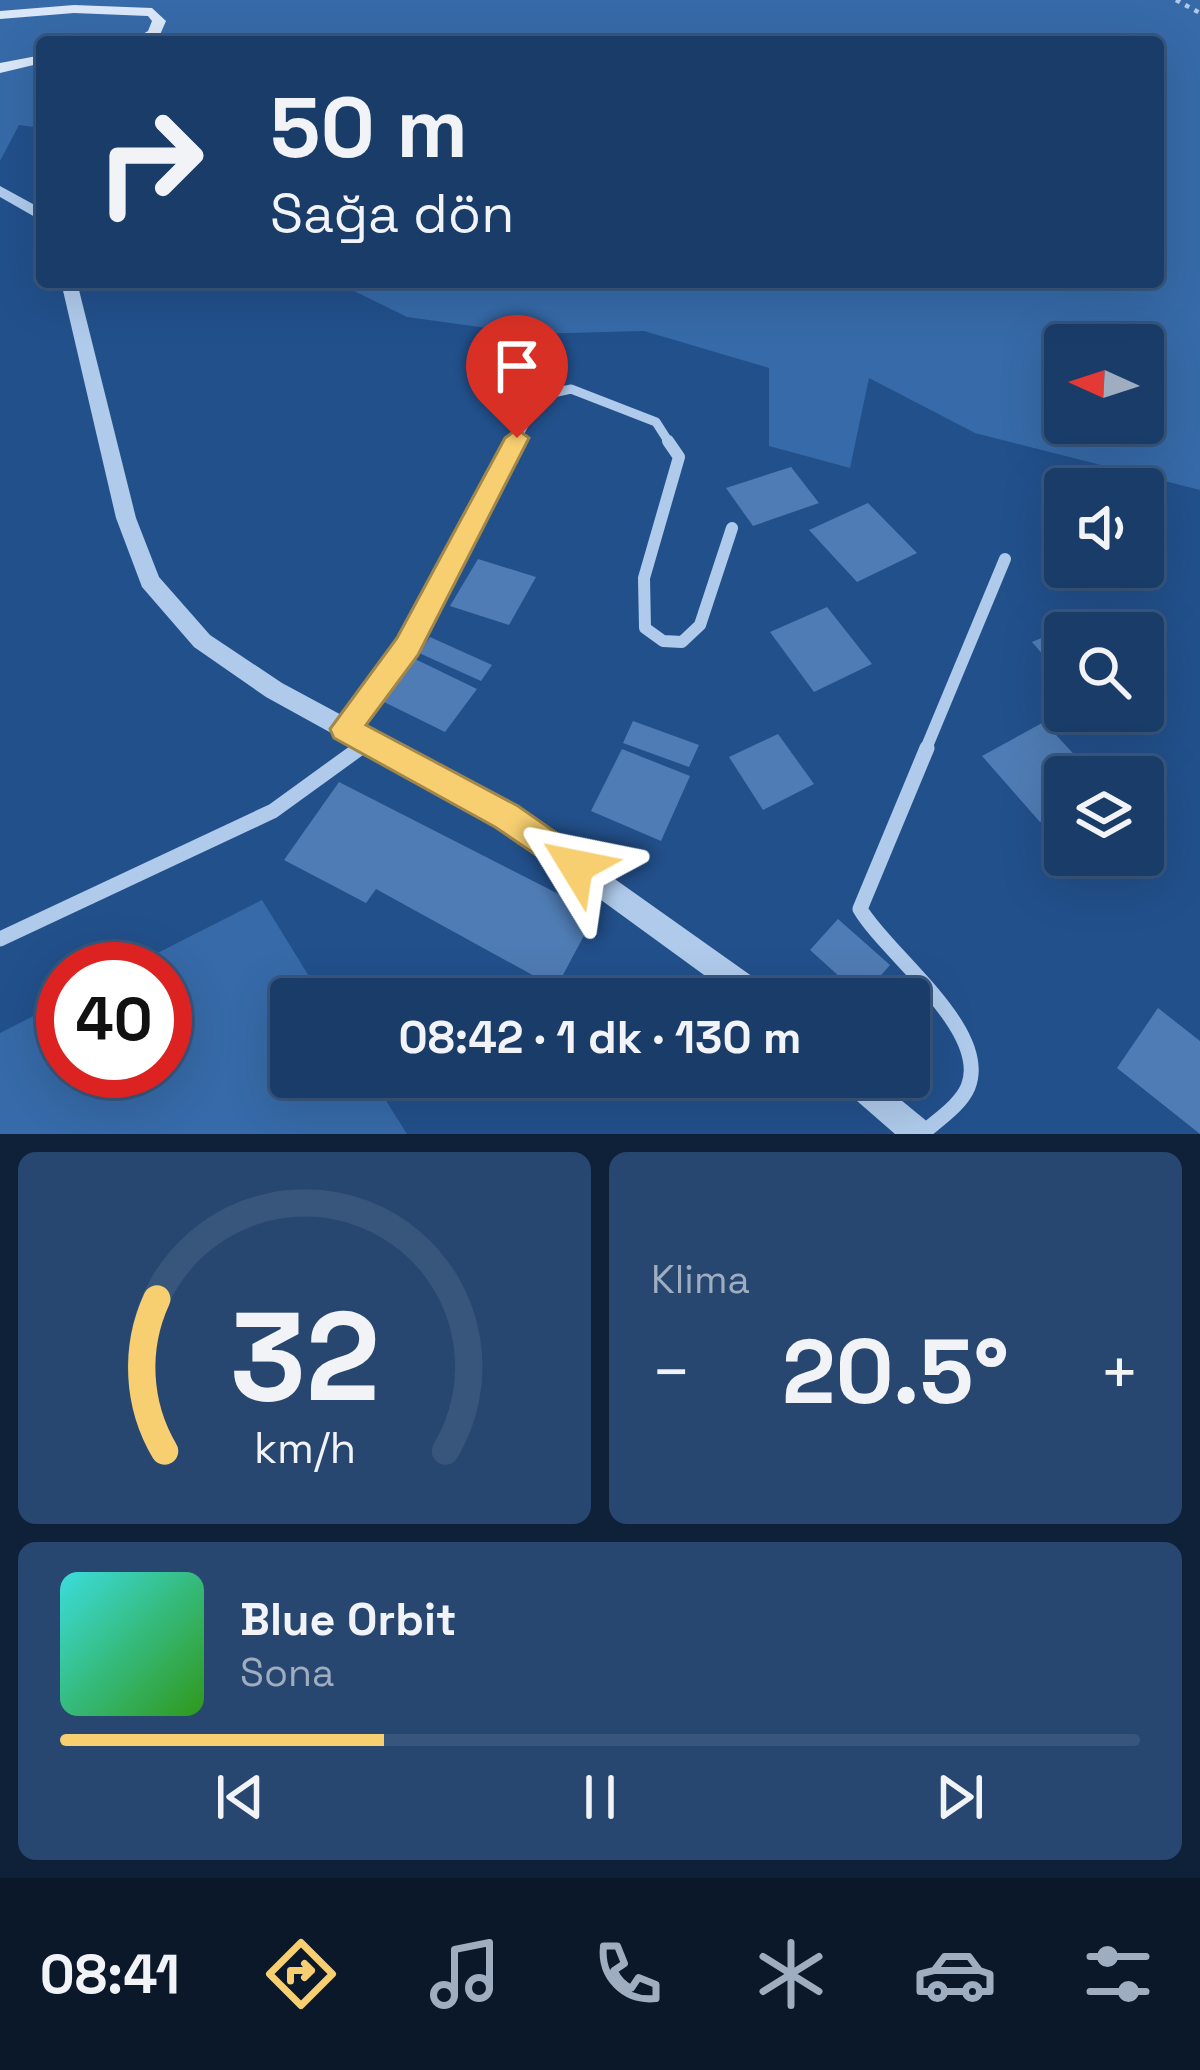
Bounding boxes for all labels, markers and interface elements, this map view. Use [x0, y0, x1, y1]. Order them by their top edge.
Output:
text: 50 m [270, 74, 468, 182]
icon: right [72, 84, 228, 240]
text: Sağa dön [270, 179, 514, 248]
pin [466, 315, 568, 438]
north arrow [1044, 324, 1164, 444]
map controls [1044, 324, 1164, 876]
icon: arrive [484, 333, 550, 399]
button: sound [1044, 468, 1164, 588]
button: search [1044, 612, 1164, 732]
button: layers [1044, 756, 1164, 876]
position arrow [513, 803, 639, 929]
speed limit sign: 40 [36, 942, 192, 1098]
text: 08:42 · 1 dk · 130 m [399, 1009, 801, 1066]
text: Klima [651, 1255, 750, 1304]
text: 32 [229, 1277, 380, 1436]
text: 20.5° [782, 1314, 1009, 1429]
text: − [651, 1330, 692, 1414]
text: + [1099, 1330, 1140, 1414]
text: km/h [253, 1421, 356, 1476]
text: Blue Orbit [240, 1591, 456, 1648]
text: Sona [240, 1648, 334, 1697]
icon: previous [207, 1764, 273, 1830]
icon: pause [567, 1764, 633, 1830]
icon: next [927, 1764, 993, 1830]
icon: directions [259, 1932, 343, 2016]
icon: music [423, 1932, 507, 2016]
icon: phone [586, 1932, 670, 2016]
icon: climate [749, 1932, 833, 2016]
icon: car [913, 1932, 997, 2016]
icon: filters [1076, 1932, 1160, 2016]
text: 08:41 [40, 1940, 180, 2009]

